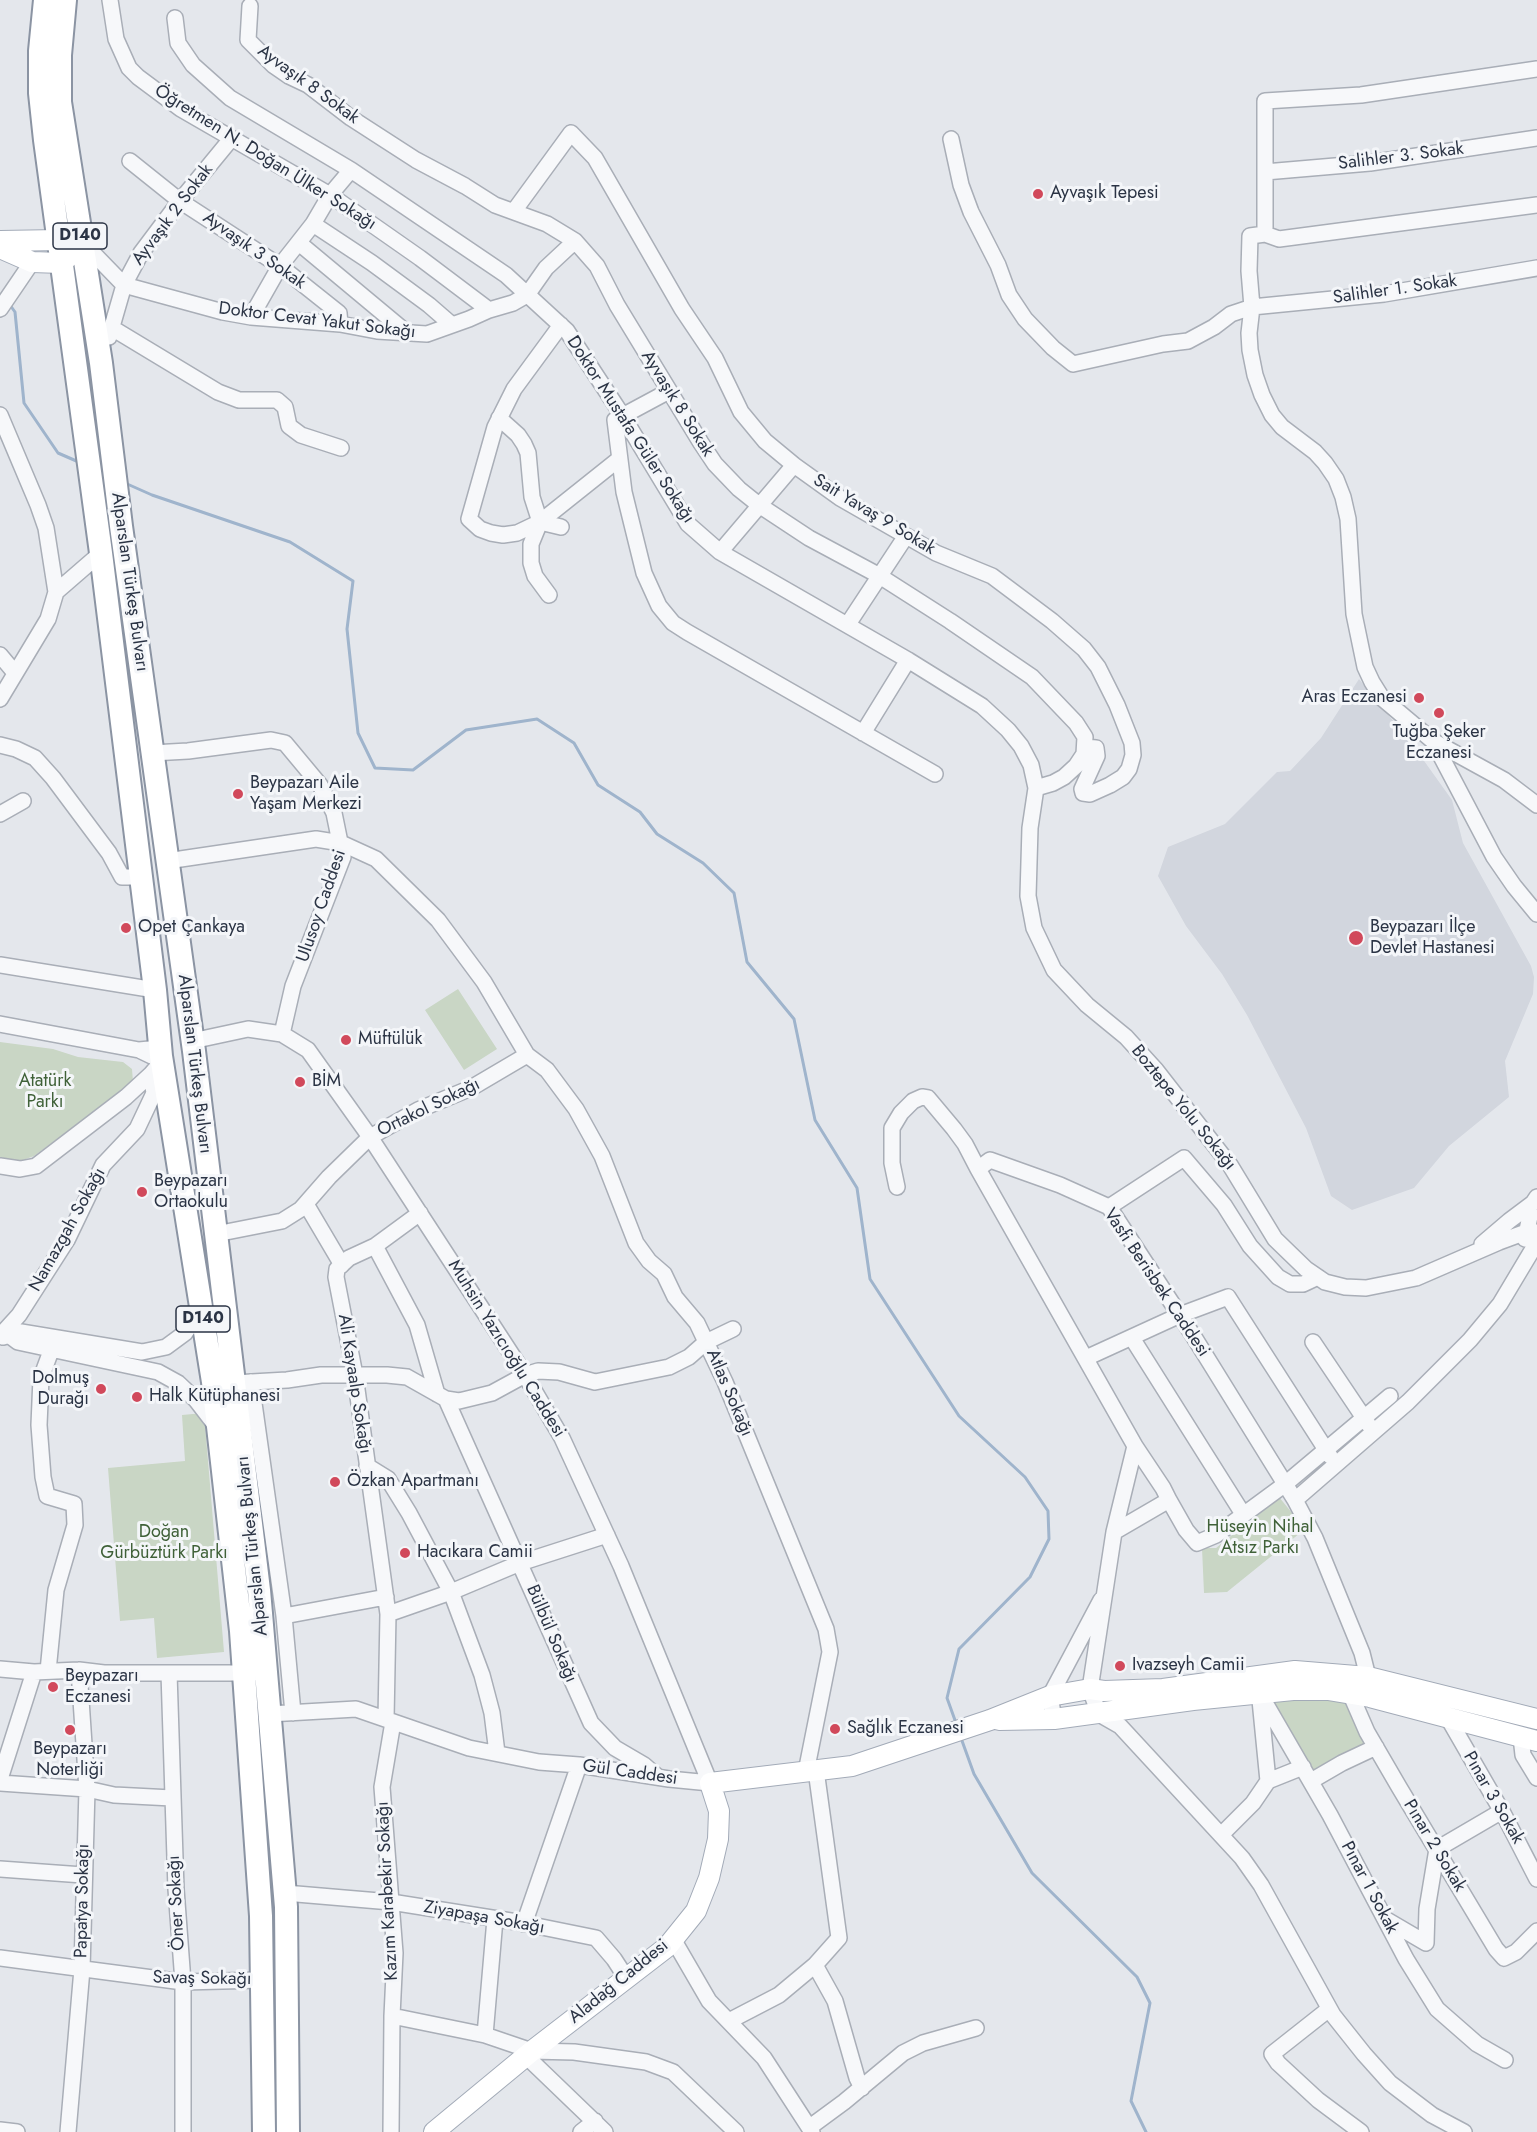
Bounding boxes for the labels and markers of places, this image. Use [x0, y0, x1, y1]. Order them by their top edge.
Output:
place label: Ayvaşık Tepesi [1050, 183, 1159, 205]
marker: Ayvaşık Tepesi [1031, 187, 1045, 201]
place label: Aras Eczanesi [1302, 687, 1407, 709]
marker: Aras Eczanesi [1412, 691, 1426, 705]
marker: Tuğba Şeker Eczanesi [1432, 706, 1446, 720]
place label: Tuğba Şeker Eczanesi [1392, 722, 1486, 764]
place label: Beypazarı Aile Yaşam Merkezi [250, 773, 362, 816]
marker: Beypazarı Aile Yaşam Merkezi [231, 787, 245, 801]
place label: Opet Çankaya [138, 917, 245, 939]
place label: Beypazarı İlçe Devlet Hastanesi [1370, 917, 1495, 960]
marker: Opet Çankaya [119, 921, 133, 935]
marker: Beypazarı İlçe Devlet Hastanesi [1347, 929, 1365, 947]
place label: Müftülük [358, 1029, 422, 1051]
marker: Müftülük [339, 1033, 353, 1047]
place label: BİM [312, 1071, 341, 1093]
marker: BİM [293, 1075, 307, 1089]
place label: Beypazarı Ortaokulu [154, 1171, 228, 1214]
marker: Beypazarı Ortaokulu [135, 1185, 149, 1199]
place label: Dolmuş Durağı [32, 1368, 89, 1410]
marker: Dolmuş Durağı [94, 1382, 108, 1396]
place label: Halk Kütüphanesi [149, 1386, 280, 1408]
marker: Halk Kütüphanesi [130, 1390, 144, 1404]
place label: Özkan Apartmanı [347, 1471, 479, 1493]
marker: Özkan Apartmanı [328, 1475, 342, 1489]
place label: Hacıkara Camii [417, 1542, 533, 1564]
marker: Hacıkara Camii [398, 1546, 412, 1560]
place label: Ivazseyh Camii [1132, 1655, 1245, 1677]
marker: Ivazseyh Camii [1113, 1659, 1127, 1673]
place label: Beypazarı Eczanesi [65, 1666, 139, 1708]
marker: Beypazarı Eczanesi [46, 1680, 60, 1694]
place label: Sağlık Eczanesi [847, 1718, 964, 1740]
marker: Sağlık Eczanesi [828, 1722, 842, 1736]
marker: Beypazarı Noterliği [63, 1723, 77, 1737]
place label: Beypazarı Noterliği [33, 1739, 107, 1782]

